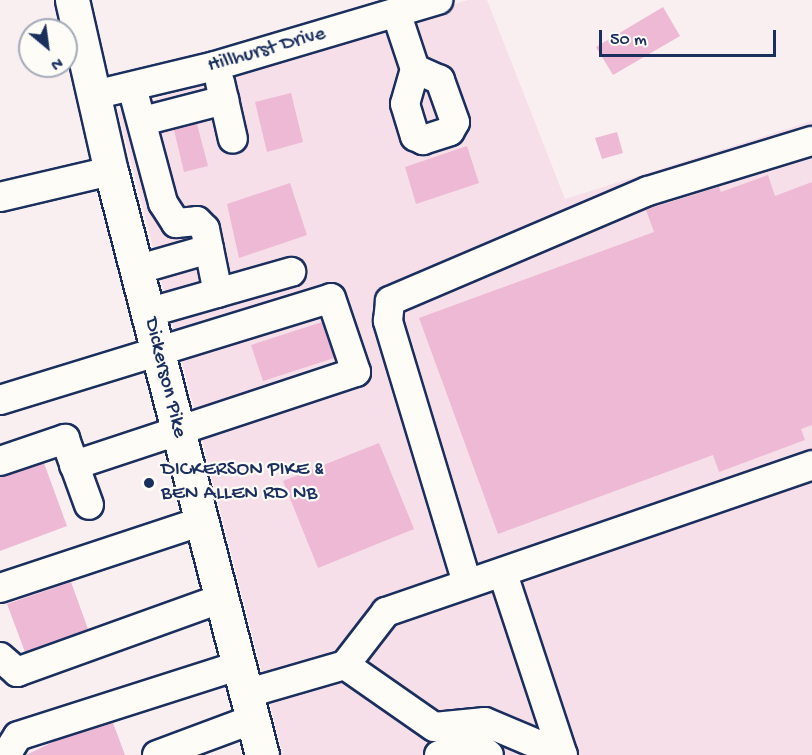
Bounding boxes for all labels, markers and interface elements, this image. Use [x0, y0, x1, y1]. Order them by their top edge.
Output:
north arrow [18, 18, 78, 78]
scale bar [602, 18, 779, 56]
street label: Hillhurst Drive [205, 22, 329, 80]
text: 50 m [610, 30, 647, 51]
text: N [47, 52, 65, 73]
street label: Dickerson Pike [137, 315, 191, 441]
place label: DICKERSON PIKE & BEN ALLEN RD NB [161, 458, 324, 508]
marker: DICKERSON PIKE & BEN ALLEN RD NB [142, 476, 156, 490]

